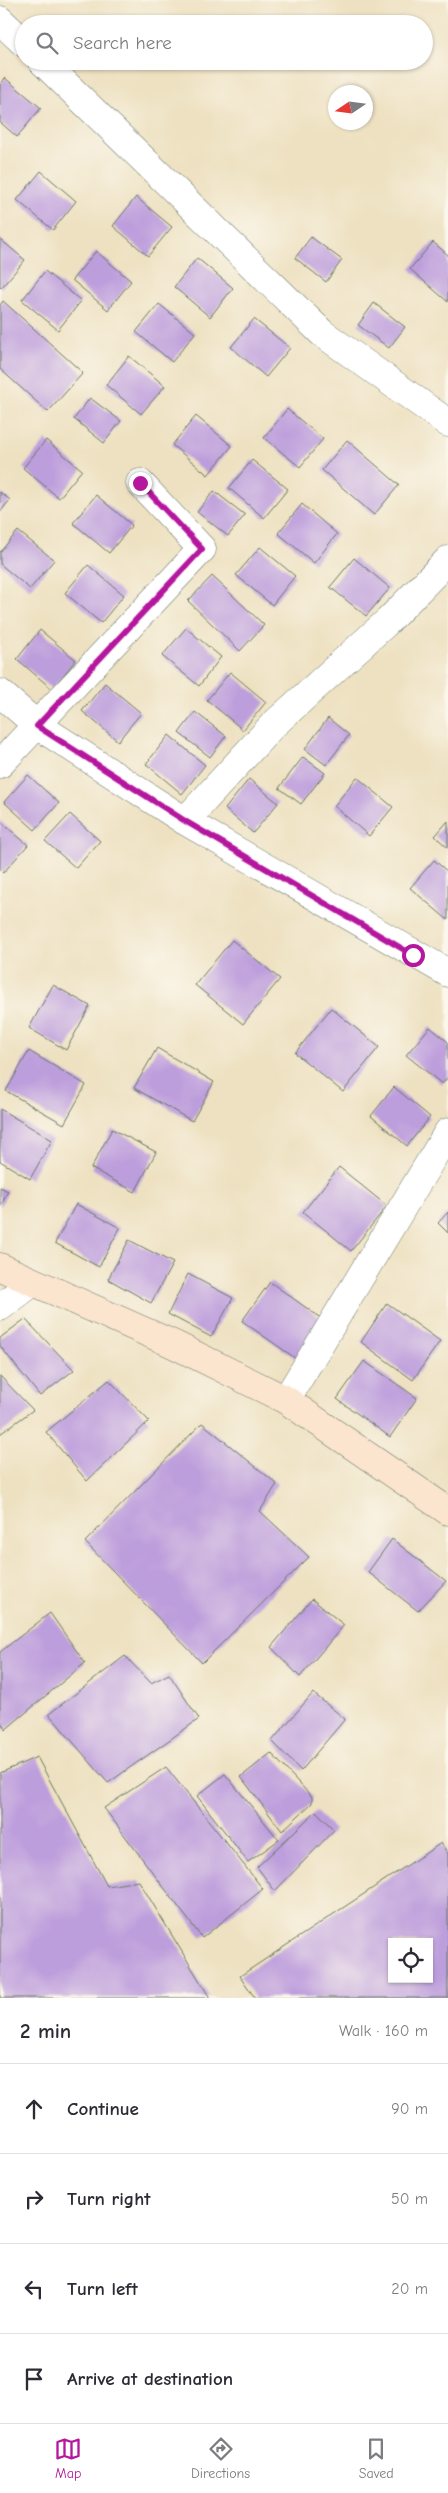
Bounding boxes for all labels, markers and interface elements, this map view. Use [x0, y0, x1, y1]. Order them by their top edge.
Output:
search box [15, 15, 433, 70]
icon: search [33, 29, 61, 57]
text: Search here [73, 32, 172, 54]
north arrow [328, 85, 373, 130]
route end [129, 472, 152, 495]
route start [402, 944, 425, 967]
map controls [388, 1938, 433, 1983]
button: locate [388, 1938, 433, 1983]
text: 2 min [20, 2019, 71, 2043]
text: Walk · 160 m [339, 2022, 428, 2040]
icon: ahead [20, 2095, 48, 2123]
text: Continue [67, 2098, 139, 2120]
text: 90 m [391, 2100, 428, 2118]
icon: right [20, 2185, 48, 2213]
text: Turn right [67, 2188, 151, 2210]
text: 50 m [391, 2190, 428, 2208]
icon: left [20, 2275, 48, 2303]
text: Turn left [67, 2278, 138, 2300]
text: 20 m [391, 2280, 428, 2298]
icon: arrive [20, 2365, 48, 2393]
text: Arrive at destination [67, 2368, 233, 2390]
tab: Map [54, 2435, 82, 2482]
tab: Directions [191, 2435, 250, 2482]
tab: Saved [359, 2435, 394, 2482]

